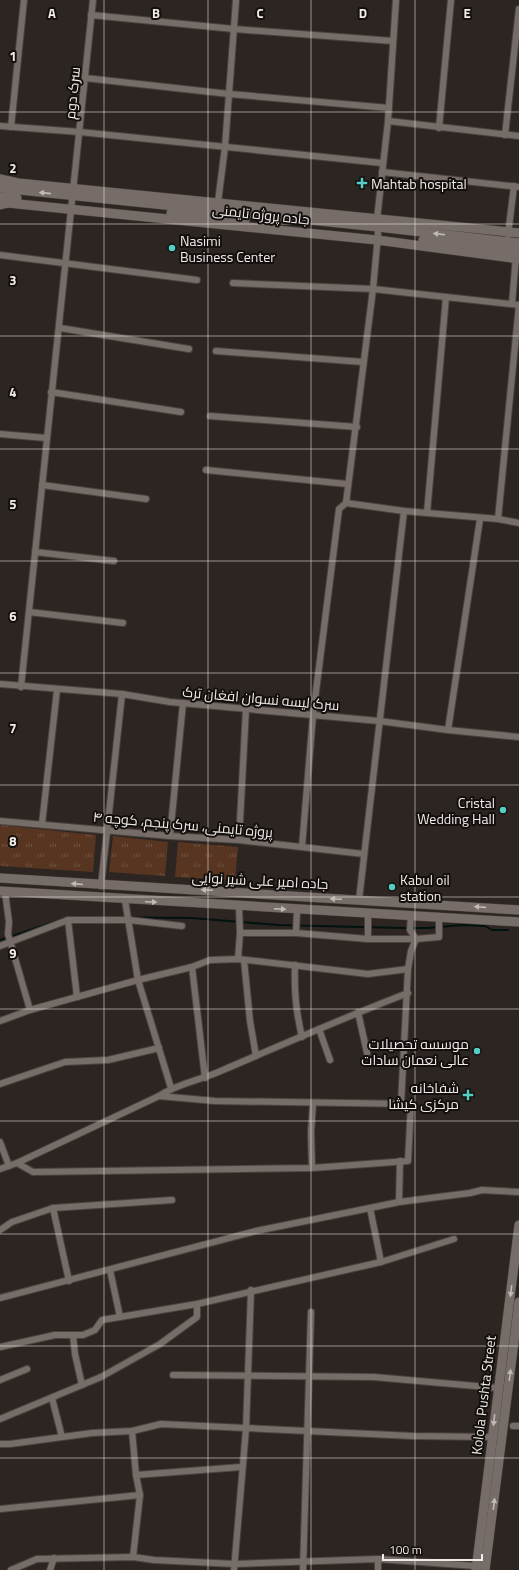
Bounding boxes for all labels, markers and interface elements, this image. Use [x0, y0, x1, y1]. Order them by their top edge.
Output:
text: A [48, 3, 56, 23]
text: B [152, 3, 160, 23]
text: C [256, 3, 264, 23]
text: D [359, 3, 367, 23]
text: E [463, 3, 471, 23]
text: 1 [9, 46, 17, 66]
street label: سرک دوم [59, 66, 85, 120]
text: 2 [9, 158, 17, 178]
place label: Mahtab hospital [371, 173, 467, 194]
marker: Mahtab hospital [356, 177, 368, 189]
one-way arrow [39, 190, 51, 196]
street label: جاده پروژه تایمنی [211, 198, 311, 230]
place label: Nasimi Business Center [180, 230, 275, 267]
one-way arrow [432, 231, 445, 237]
marker: Nasimi Business Center [167, 243, 177, 253]
text: 3 [9, 270, 17, 290]
text: 4 [9, 382, 17, 402]
text: 5 [9, 494, 17, 514]
text: 6 [9, 606, 17, 626]
street label: سرک لیسه نسوان افغان‌ ترک [182, 681, 340, 715]
text: 7 [9, 718, 17, 738]
place label: Cristal Wedding Hall [417, 792, 495, 829]
marker: Cristal Wedding Hall [498, 805, 508, 815]
street label: پروژه تایمنی، سرک پنجم، کوچه ۴ [92, 806, 274, 842]
text: 8 [9, 831, 17, 851]
street label: جاده امیر علی شیر نوایی [191, 866, 329, 894]
place label: Kabul oil station [400, 869, 450, 906]
one-way arrow [71, 880, 83, 887]
marker: Kabul oil station [387, 882, 397, 892]
one-way arrow [201, 887, 213, 894]
one-way arrow [330, 895, 342, 902]
one-way arrow [145, 898, 157, 905]
one-way arrow [474, 904, 486, 911]
one-way arrow [274, 906, 287, 912]
text: 9 [9, 943, 17, 963]
place label: موسسه تحصیلات عالی نعمان سادات [361, 1033, 469, 1070]
marker: موسسه تحصیلات عالی نعمان سادات [472, 1046, 482, 1056]
place label: شفاخانه مرکزی کیشا [388, 1077, 459, 1114]
marker: شفاخانه مرکزی کیشا [462, 1089, 474, 1101]
one-way arrow [507, 1285, 514, 1297]
street label: Kolola Pushta Street [465, 1334, 501, 1456]
one-way arrow [507, 1368, 513, 1381]
one-way arrow [491, 1414, 497, 1426]
one-way arrow [491, 1497, 497, 1510]
scale bar [383, 1536, 482, 1562]
text: 100 m [389, 1540, 422, 1559]

